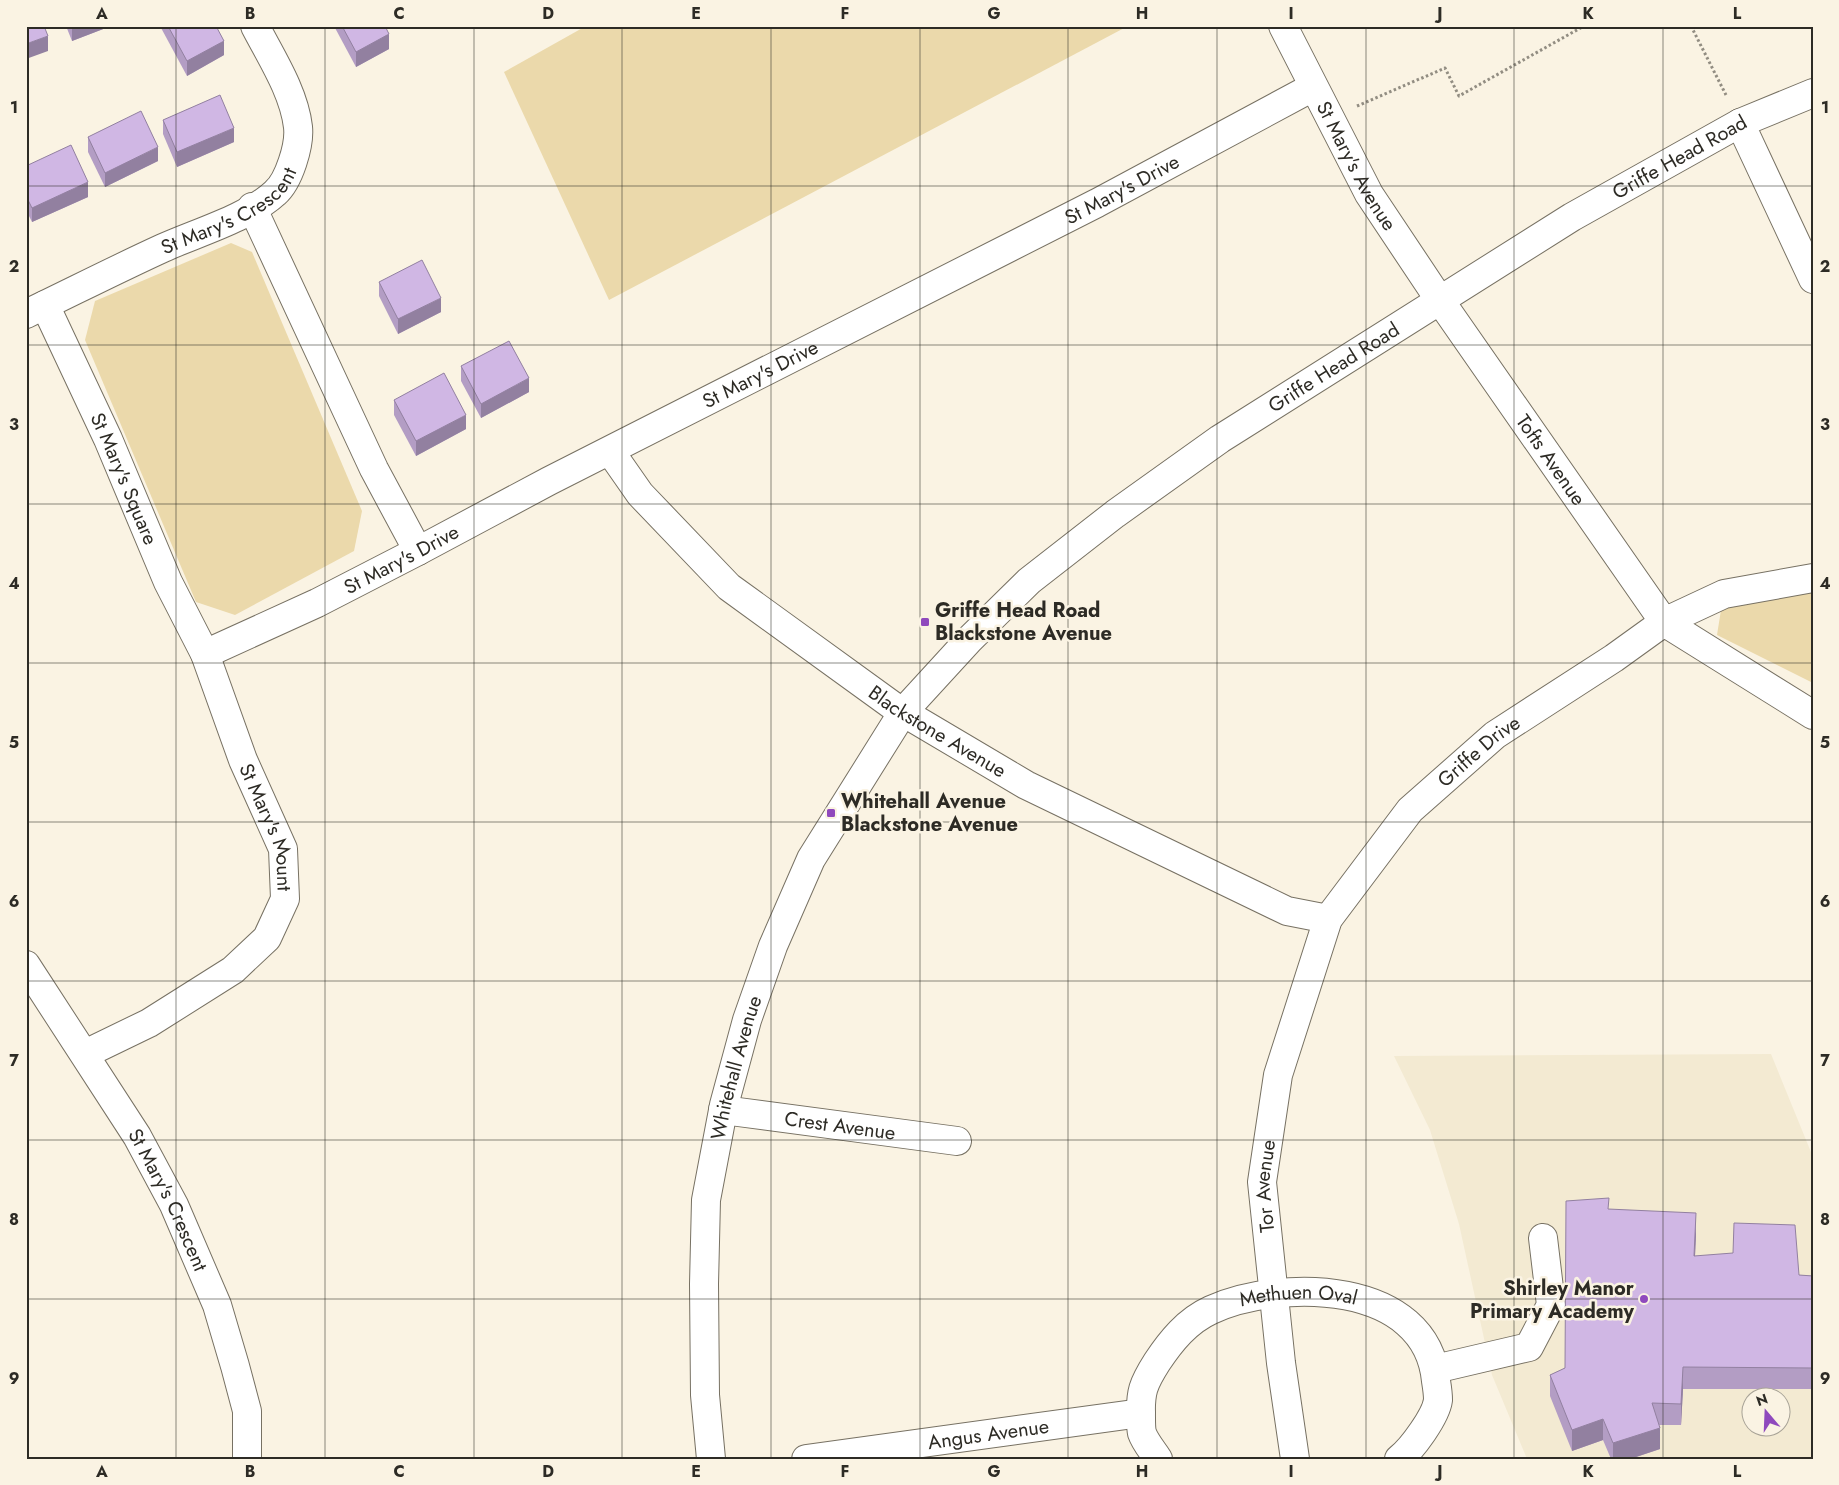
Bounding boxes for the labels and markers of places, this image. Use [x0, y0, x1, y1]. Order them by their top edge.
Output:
place label: Griffe Head Road Blackstone Avenue [935, 596, 1112, 648]
marker: Griffe Head Road Blackstone Avenue [919, 616, 931, 628]
place label: Whitehall Avenue Blackstone Avenue [841, 787, 1018, 839]
marker: Whitehall Avenue Blackstone Avenue [825, 807, 837, 819]
place label: Shirley Manor Primary Academy [1470, 1274, 1635, 1326]
marker: Shirley Manor Primary Academy [1638, 1293, 1650, 1305]

